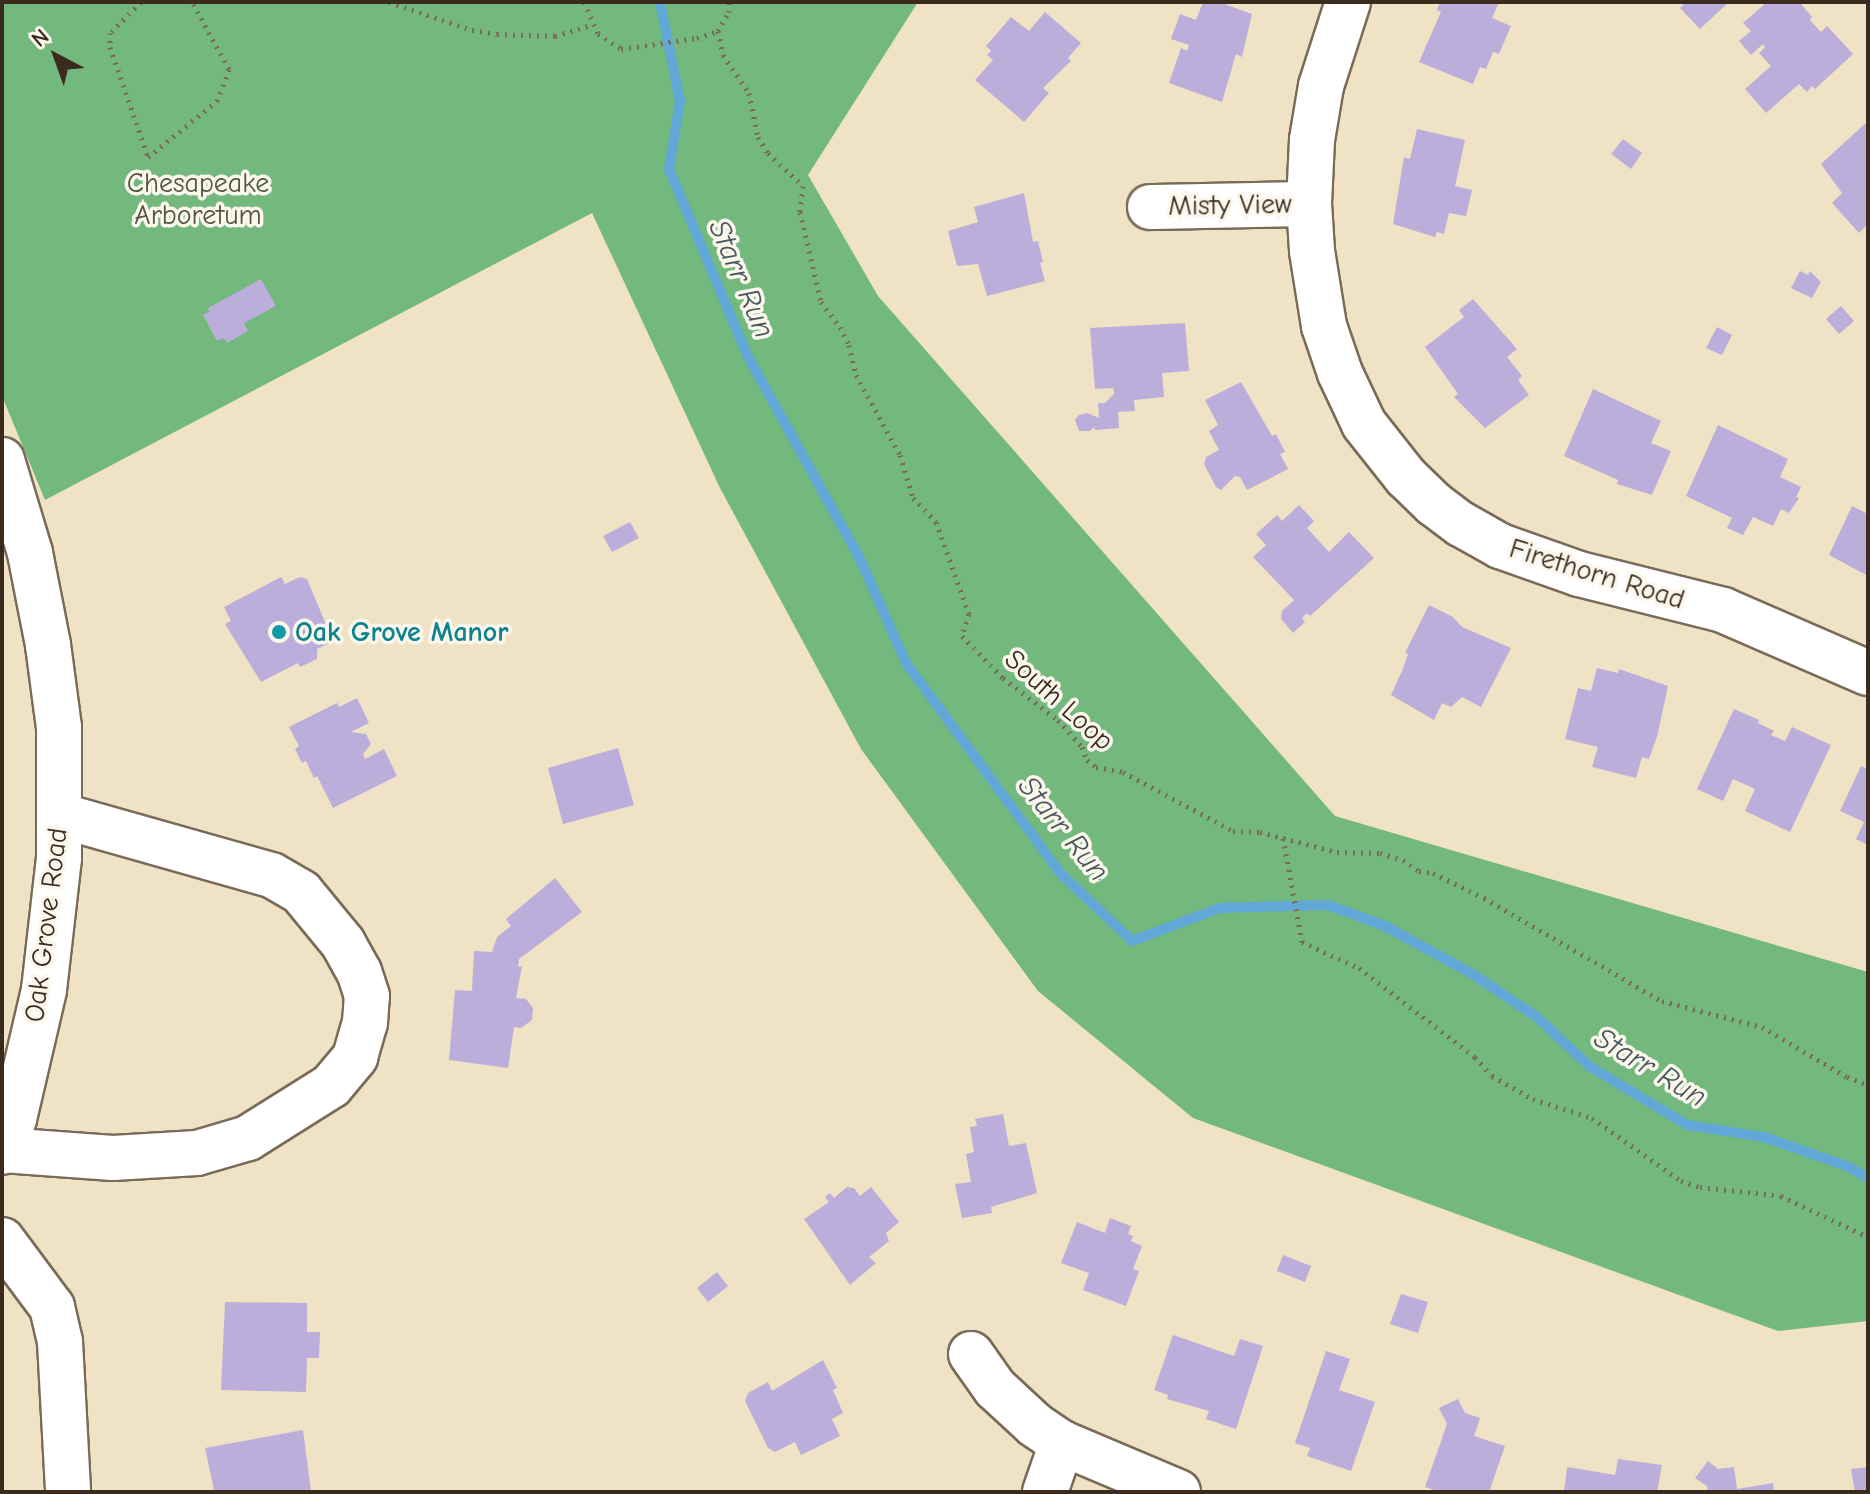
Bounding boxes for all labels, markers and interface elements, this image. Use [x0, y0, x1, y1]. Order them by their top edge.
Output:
north arrow [16, 16, 96, 96]
text: N [26, 23, 54, 52]
park label: Chesapeake Arboretum [127, 166, 269, 232]
street label: Misty View [1168, 187, 1292, 223]
water label: Starr Run [700, 214, 782, 344]
street label: Firethorn Road [1505, 531, 1689, 617]
place label: Oak Grove Manor [295, 615, 509, 649]
marker: Oak Grove Manor [270, 623, 288, 641]
street label: South Loop [998, 642, 1120, 758]
water label: Starr Run [1010, 769, 1116, 889]
street label: Oak Grove Road [17, 826, 75, 1024]
water label: Starr Run [1587, 1020, 1713, 1116]

